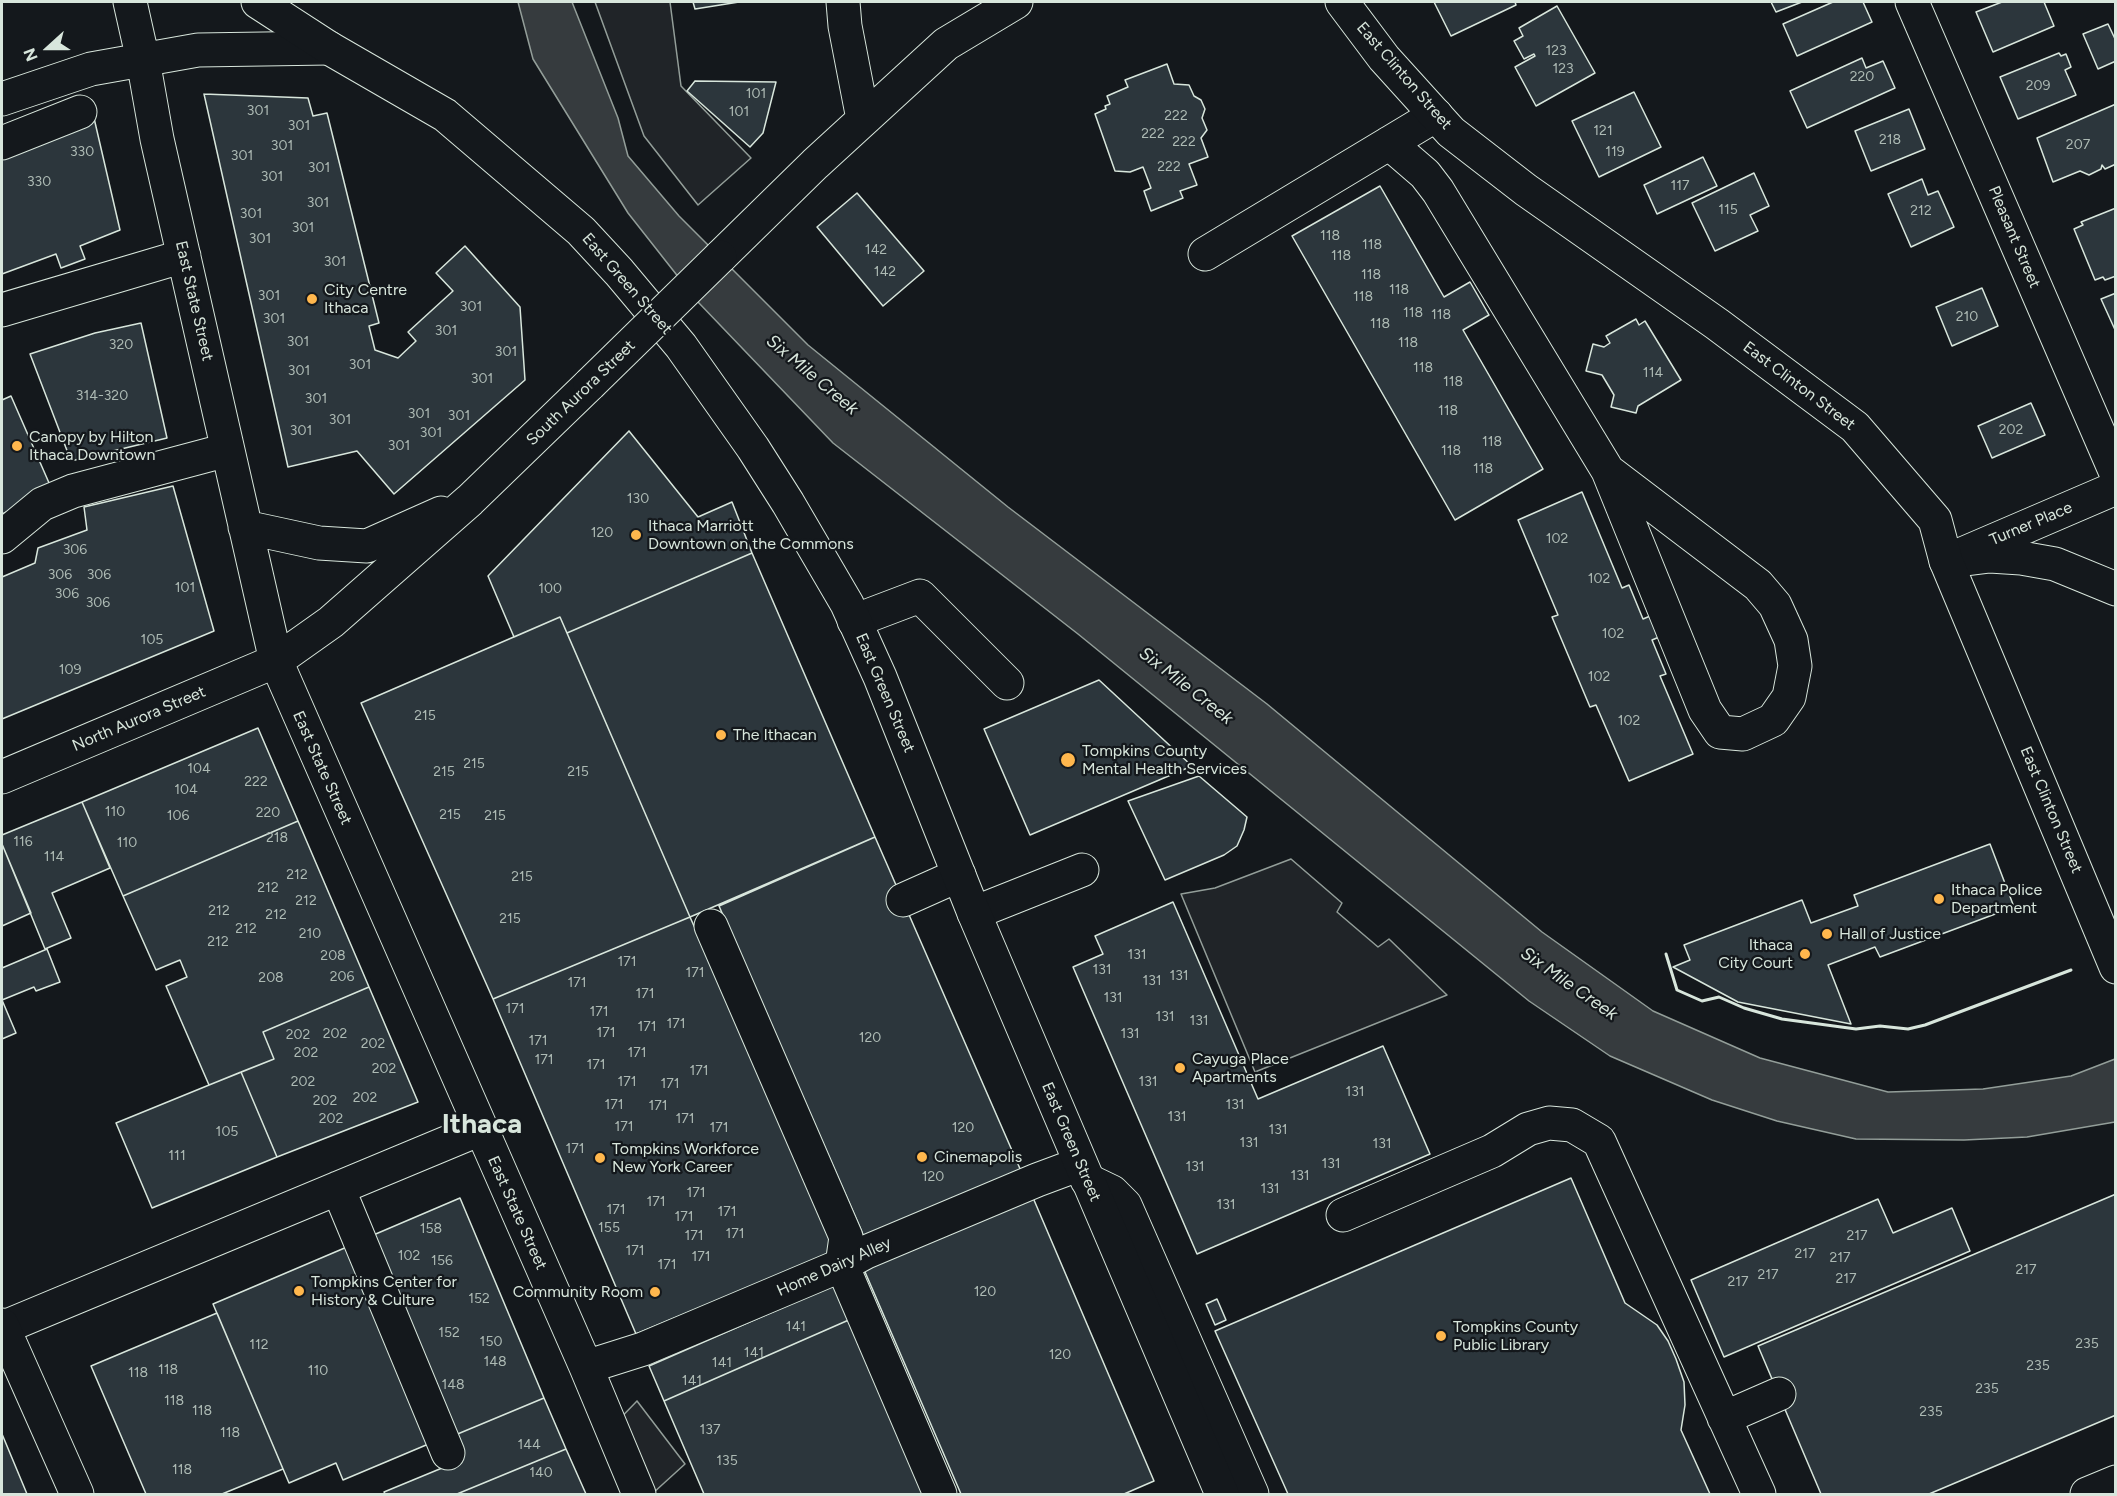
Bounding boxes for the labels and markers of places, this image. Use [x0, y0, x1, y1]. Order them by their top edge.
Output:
place label: City Centre Ithaca [324, 280, 407, 318]
marker: City Centre Ithaca [305, 292, 319, 306]
place label: Canopy by Hilton Ithaca Downtown [29, 427, 155, 465]
marker: Canopy by Hilton Ithaca Downtown [10, 439, 24, 453]
place label: Ithaca Marriott Downtown on the Commons [648, 516, 854, 554]
marker: Ithaca Marriott Downtown on the Commons [629, 528, 643, 542]
place label: The Ithacan [733, 725, 817, 745]
marker: The Ithacan [714, 728, 728, 742]
place label: Tompkins County Mental Health Services [1082, 741, 1247, 779]
marker: Tompkins County Mental Health Services [1059, 751, 1077, 769]
place label: Ithaca Police Department [1951, 880, 2042, 918]
marker: Ithaca Police Department [1932, 892, 1946, 906]
place label: Hall of Justice [1839, 924, 1941, 944]
marker: Hall of Justice [1820, 927, 1834, 941]
place label: Ithaca City Court [1718, 935, 1793, 973]
marker: Ithaca City Court [1798, 947, 1812, 961]
place label: Cayuga Place Apartments [1192, 1049, 1289, 1087]
marker: Cayuga Place Apartments [1173, 1061, 1187, 1075]
place label: Tompkins Workforce New York Career [612, 1139, 759, 1177]
place label: Cinemapolis [934, 1147, 1022, 1167]
marker: Cinemapolis [915, 1150, 929, 1164]
marker: Tompkins Workforce New York Career [593, 1151, 607, 1165]
place label: Tompkins Center for History & Culture [311, 1272, 457, 1310]
place label: Community Room [513, 1282, 643, 1302]
marker: Tompkins Center for History & Culture [292, 1284, 306, 1298]
marker: Community Room [648, 1285, 662, 1299]
place label: Tompkins County Public Library [1453, 1317, 1578, 1355]
marker: Tompkins County Public Library [1434, 1329, 1448, 1343]

